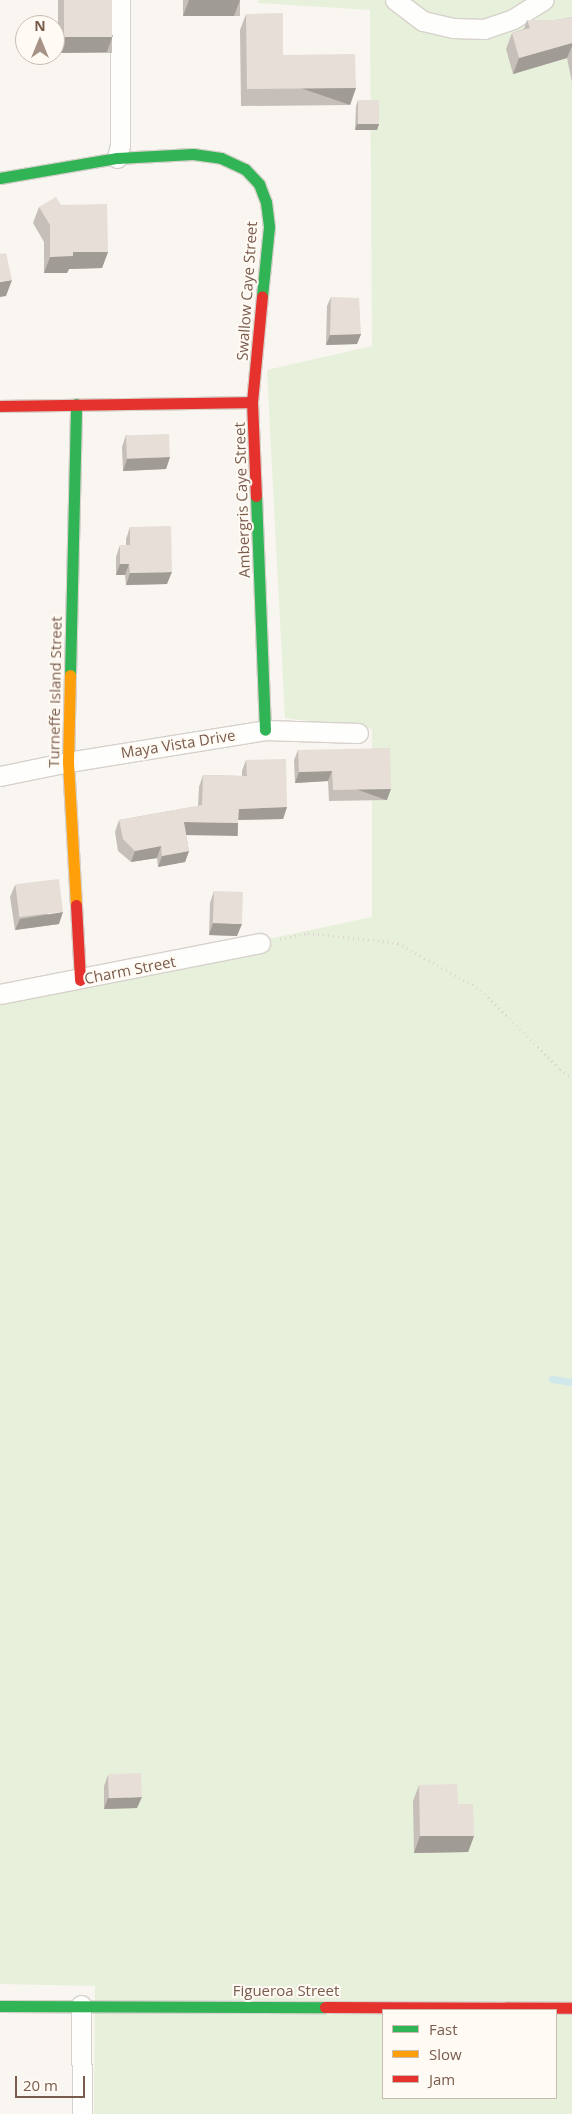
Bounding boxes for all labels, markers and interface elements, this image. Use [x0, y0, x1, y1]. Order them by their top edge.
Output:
north arrow [15, 15, 65, 65]
text: N [34, 16, 46, 35]
street label: Swallow Caye Street [233, 221, 261, 361]
street label: Ambergris Caye Street [230, 422, 254, 578]
street label: Turneffe Island Street [45, 616, 65, 768]
street label: Maya Vista Drive [119, 726, 237, 762]
street label: Charm Street [83, 952, 177, 988]
street label: Figueroa Street [233, 1982, 339, 2000]
legend [382, 2009, 557, 2099]
text: Fast [429, 2019, 458, 2039]
text: Slow [429, 2044, 462, 2064]
scale bar [18, 2066, 88, 2098]
text: Jam [429, 2069, 455, 2089]
text: 20 m [23, 2075, 58, 2095]

